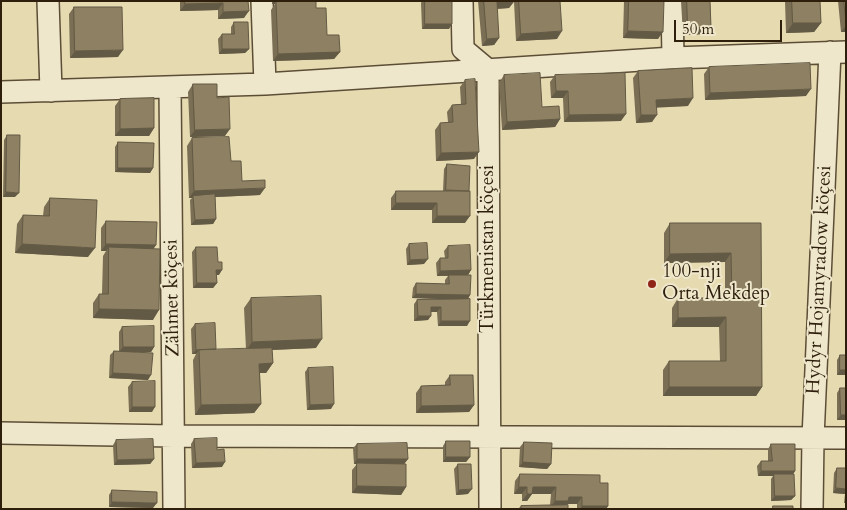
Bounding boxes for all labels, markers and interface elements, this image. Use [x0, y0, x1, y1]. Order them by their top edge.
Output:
scale bar [677, 10, 784, 42]
text: 50 m [682, 19, 714, 39]
street label: Türkmenistan köçesi [478, 165, 500, 333]
street label: Hydyr Hojamyradow köçesi [803, 165, 837, 395]
street label: Zähmet köçesi [161, 239, 185, 357]
place label: 100-nji Orta Mekdep [662, 262, 770, 306]
marker: 100-nji Orta Mekdep [646, 278, 658, 290]

